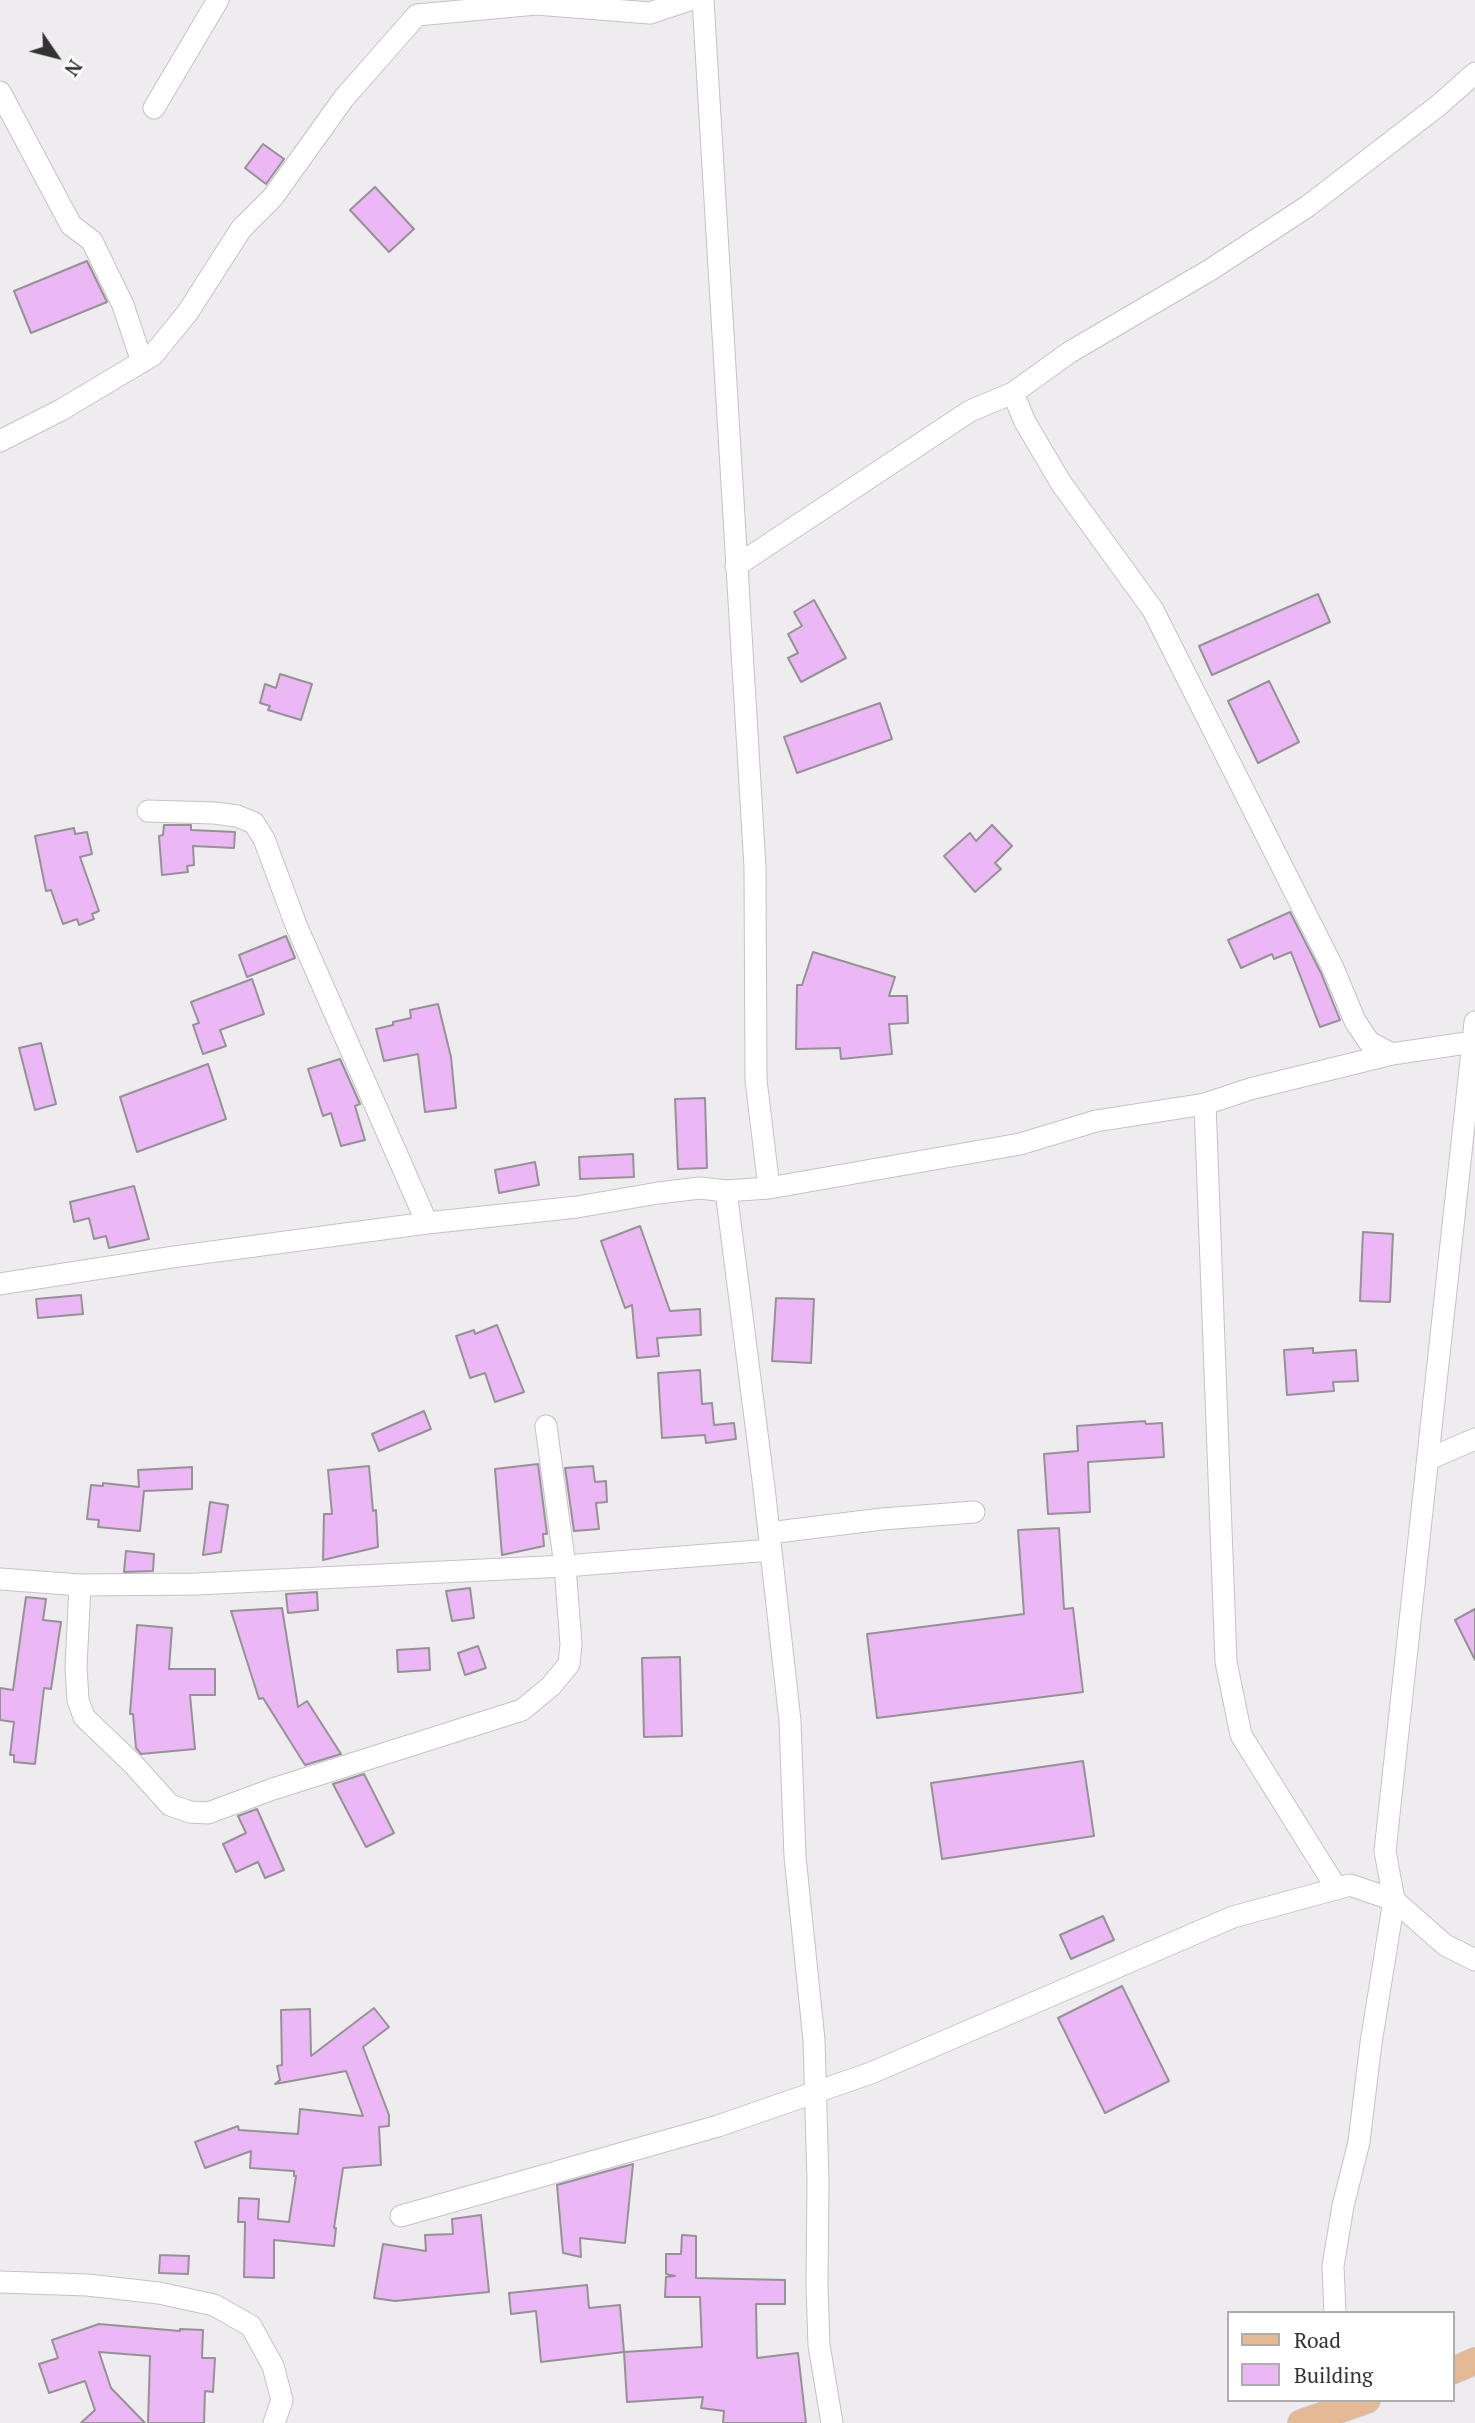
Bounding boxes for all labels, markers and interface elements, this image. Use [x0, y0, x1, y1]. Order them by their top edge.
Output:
north arrow [21, 21, 91, 91]
text: N [59, 55, 88, 81]
legend [1226, 2311, 1454, 2402]
text: Road [1294, 2326, 1341, 2354]
text: Building [1294, 2361, 1373, 2389]

